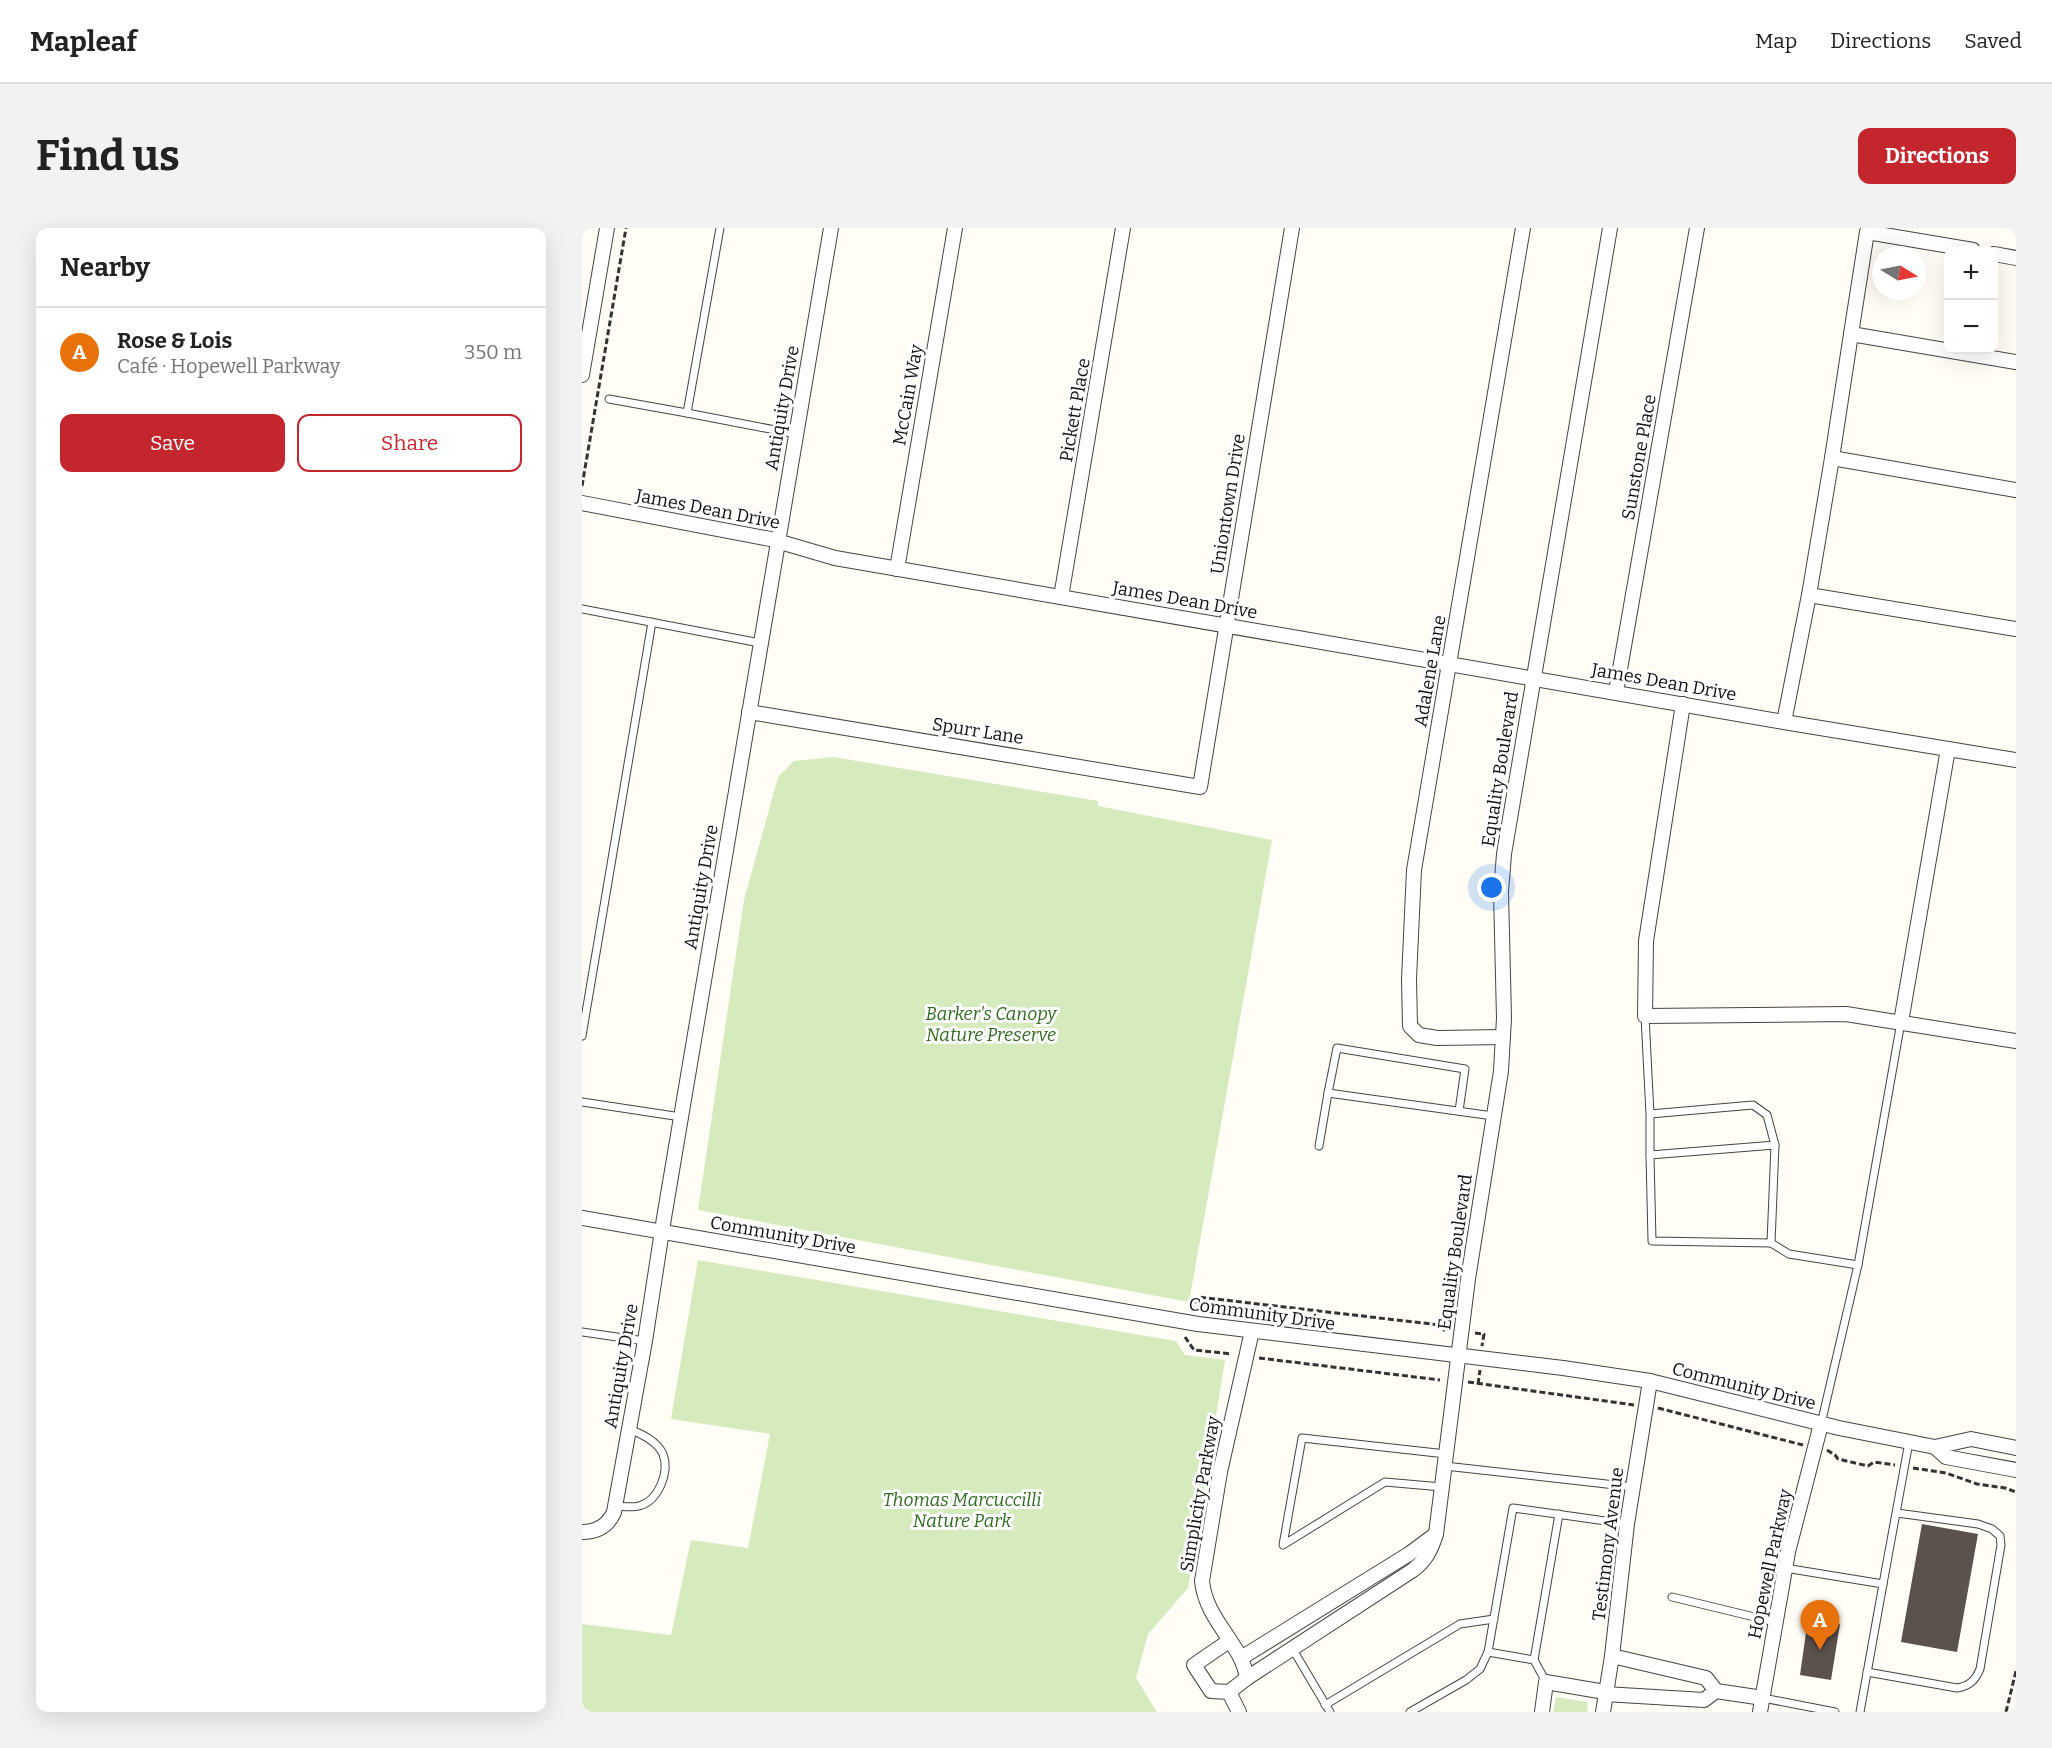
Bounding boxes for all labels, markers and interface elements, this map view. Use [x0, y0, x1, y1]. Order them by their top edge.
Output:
text: Mapleaf [30, 25, 137, 58]
text: Map [1755, 28, 1797, 54]
text: Directions [1830, 28, 1931, 54]
text: Saved [1964, 28, 2022, 54]
button: Directions [1858, 128, 2016, 184]
text: Find us [36, 131, 180, 181]
north arrow [1872, 246, 1926, 300]
map controls [1944, 246, 1998, 354]
button: + [1944, 246, 1998, 300]
text: Nearby [60, 252, 150, 283]
button: − [1944, 300, 1998, 354]
text: Rose & Lois [117, 327, 232, 354]
text: A [72, 340, 87, 364]
text: 350 m [464, 340, 522, 364]
street label: McCain Way [888, 342, 928, 447]
street label: Antiquity Drive [760, 344, 804, 472]
text: Café · Hopewell Parkway [117, 354, 340, 378]
street label: Pickett Place [1055, 356, 1095, 464]
street label: Sunstone Place [1617, 392, 1661, 522]
button: Save [60, 414, 285, 472]
button: Share [297, 414, 522, 472]
street label: Uniontown Drive [1206, 432, 1250, 576]
street label: James Dean Drive [633, 484, 782, 534]
street label: James Dean Drive [1110, 576, 1259, 624]
street label: Adalene Lane [1409, 613, 1451, 729]
street label: James Dean Drive [1589, 658, 1738, 706]
street label: Equality Boulevard [1477, 689, 1523, 848]
street label: Spurr Lane [931, 713, 1025, 749]
street label: Antiquity Drive [679, 823, 723, 951]
your location [1477, 873, 1506, 902]
park label: Barker's Canopy Nature Preserve [926, 1003, 1057, 1046]
street label: Equality Boulevard [1433, 1172, 1477, 1331]
street label: Community Drive [708, 1211, 858, 1259]
street label: Community Drive [1187, 1293, 1337, 1335]
street label: Antiquity Drive [599, 1302, 643, 1430]
street label: Community Drive [1670, 1357, 1818, 1415]
street label: Simplicity Parkway [1175, 1414, 1225, 1574]
street label: Testimony Avenue [1588, 1466, 1628, 1622]
street label: Hopewell Parkway [1743, 1486, 1797, 1641]
park label: Thomas Marcuccilli Nature Park [883, 1489, 1041, 1532]
pin: A [1800, 1600, 1840, 1650]

